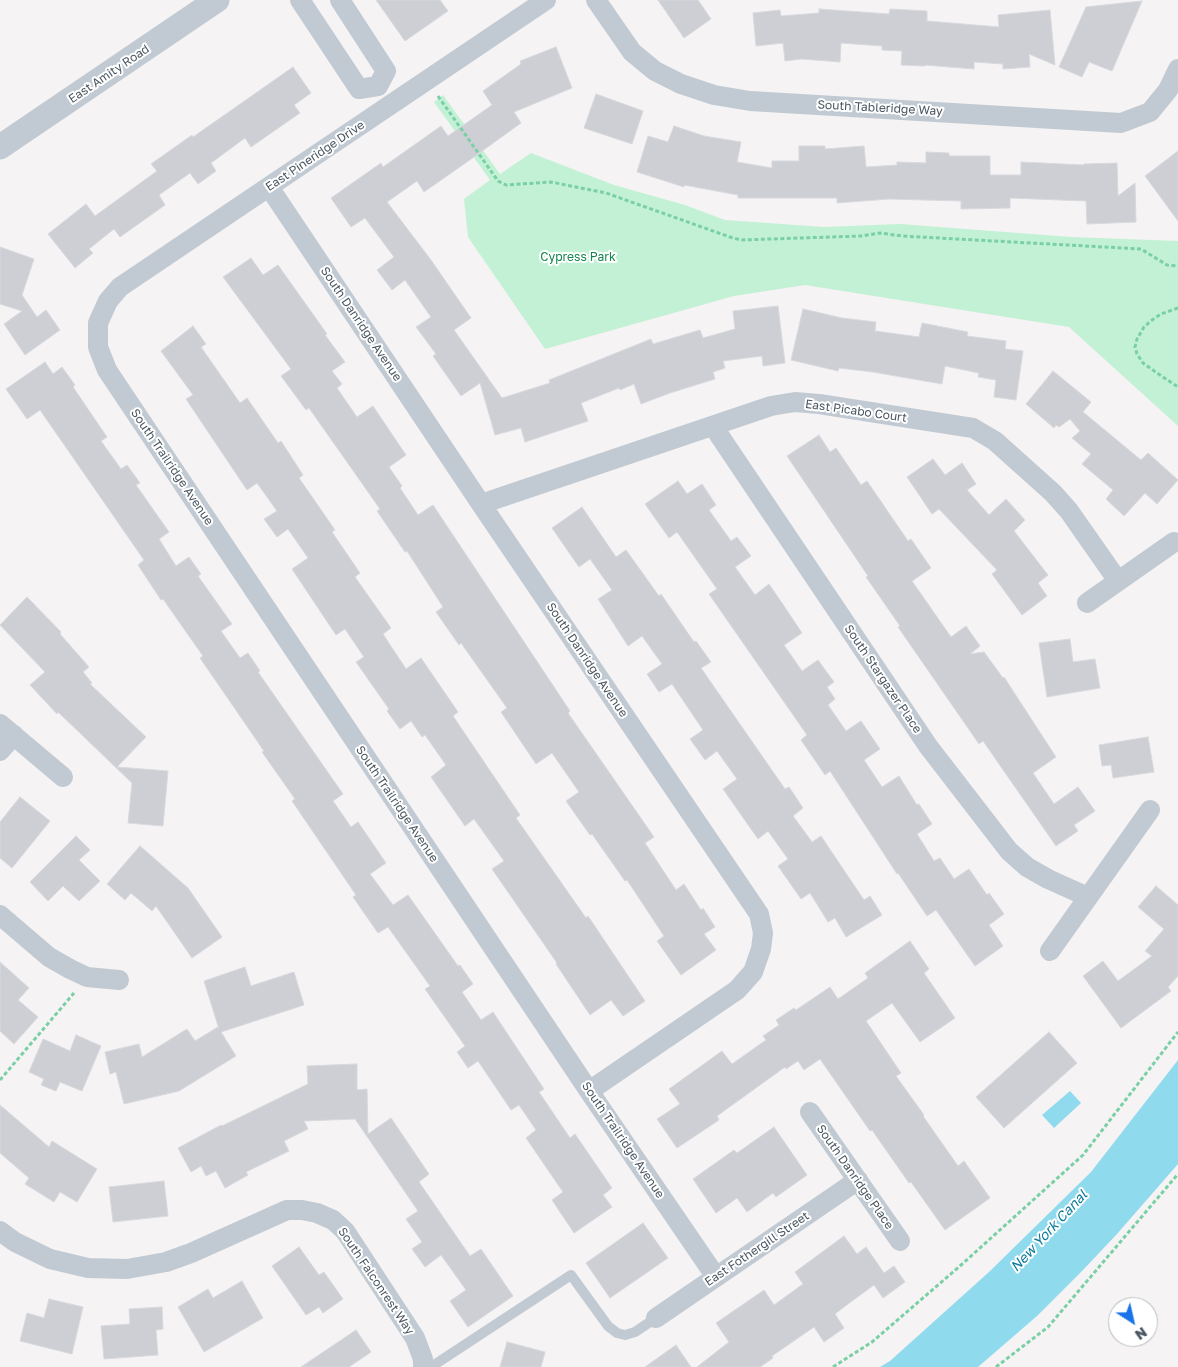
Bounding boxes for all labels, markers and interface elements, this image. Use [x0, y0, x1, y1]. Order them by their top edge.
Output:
street label: East Amity Road [66, 42, 152, 106]
street label: South Tableridge Way [817, 98, 943, 118]
street label: East Pineridge Drive [263, 118, 367, 194]
park label: Cypress Park [540, 250, 616, 264]
street label: South Danridge Avenue [317, 264, 405, 384]
street label: East Picabo Court [804, 397, 908, 425]
street label: South Trailridge Avenue [128, 406, 216, 528]
street label: South Danridge Avenue [543, 600, 631, 720]
street label: South Stargazer Place [841, 622, 925, 736]
street label: South Trailridge Avenue [353, 743, 441, 865]
street label: South Trailridge Avenue [579, 1079, 667, 1201]
street label: South Danridge Place [813, 1122, 897, 1232]
water label: New York Canal [1007, 1187, 1091, 1275]
street label: East Fothergill Street [702, 1209, 812, 1289]
street label: South Falconrest Way [335, 1225, 417, 1337]
north arrow [1108, 1297, 1158, 1347]
text: N [1132, 1324, 1151, 1344]

